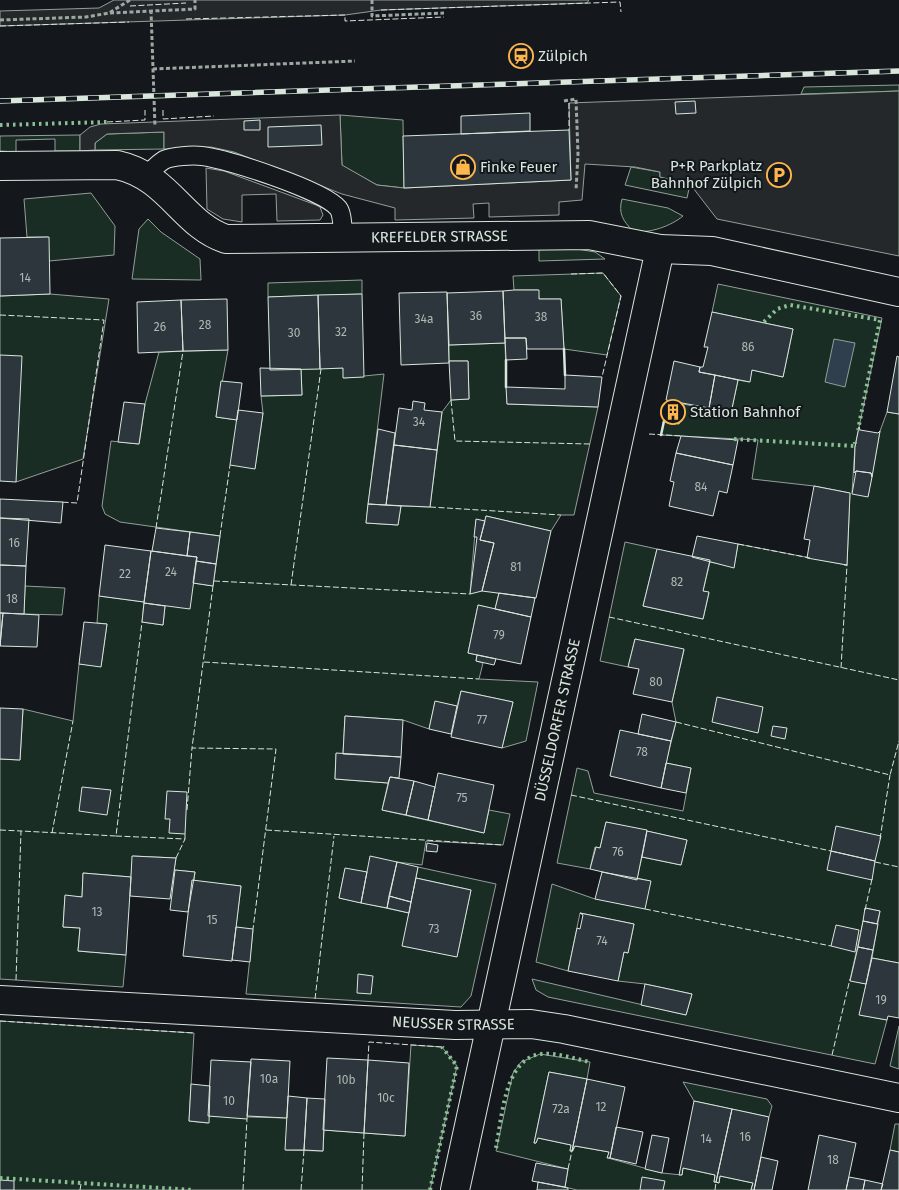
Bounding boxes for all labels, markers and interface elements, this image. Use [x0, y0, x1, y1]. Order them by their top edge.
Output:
station icon: Zülpich [508, 43, 534, 69]
place label: Zülpich [538, 47, 588, 65]
shop icon: Finke Feuer [450, 154, 476, 180]
place label: P+R Parkplatz Bahnhof Zülpich [651, 157, 762, 192]
place label: Finke Feuer [480, 158, 557, 176]
parking icon: P+R Parkplatz Bahnhof Zülpich [766, 162, 792, 188]
street label: KREFELDER STRASSE [371, 227, 508, 246]
house number: 14 [19, 271, 31, 285]
house number: 36 [470, 309, 482, 323]
house number: 38 [535, 310, 548, 324]
house number: 34a [415, 312, 433, 326]
house number: 28 [199, 318, 212, 332]
house number: 26 [154, 320, 166, 334]
house number: 32 [335, 325, 347, 339]
house number: 30 [288, 326, 301, 340]
house number: 86 [741, 340, 755, 354]
building icon: Station Bahnhof [660, 399, 686, 425]
place label: Station Bahnhof [690, 403, 801, 421]
house number: 34 [413, 415, 426, 429]
house number: 84 [695, 480, 708, 494]
house number: 16 [8, 536, 20, 550]
house number: 81 [510, 560, 522, 574]
house number: 24 [165, 565, 178, 579]
house number: 22 [119, 567, 131, 581]
house number: 82 [671, 575, 683, 589]
house number: 18 [6, 592, 18, 606]
house number: 79 [493, 628, 505, 642]
street label: DÜSSELDORFER STRASSE [531, 637, 584, 803]
house number: 80 [649, 675, 663, 689]
house number: 77 [477, 713, 487, 727]
house number: 78 [636, 745, 648, 759]
house number: 75 [456, 791, 468, 805]
house number: 76 [612, 845, 624, 859]
house number: 13 [91, 905, 103, 919]
house number: 15 [206, 913, 218, 927]
house number: 73 [428, 922, 440, 936]
house number: 74 [596, 934, 608, 948]
house number: 19 [875, 993, 887, 1007]
street label: NEUSSER STRASSE [391, 1013, 515, 1034]
house number: 10a [260, 1072, 278, 1086]
house number: 10b [336, 1073, 356, 1087]
house number: 10c [377, 1091, 395, 1105]
house number: 10 [223, 1094, 235, 1108]
house number: 12 [595, 1100, 607, 1114]
house number: 72a [552, 1102, 570, 1116]
house number: 16 [739, 1130, 751, 1144]
house number: 14 [700, 1132, 712, 1146]
house number: 18 [827, 1153, 839, 1167]

